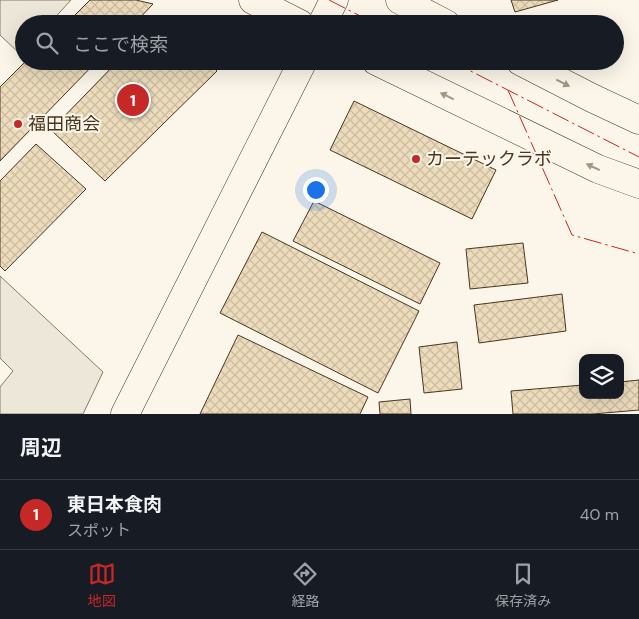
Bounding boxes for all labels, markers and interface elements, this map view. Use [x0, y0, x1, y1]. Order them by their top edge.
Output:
search box [15, 15, 624, 70]
icon: search [33, 29, 61, 57]
text: ここで検索 [73, 32, 168, 57]
one-way arrow [556, 80, 570, 88]
pin: 1 [117, 81, 149, 119]
one-way arrow [440, 92, 454, 100]
place label: 福田商会 [28, 112, 100, 136]
marker: 福田商会 [12, 118, 24, 130]
place label: カーテックラボ [426, 147, 552, 171]
marker: カーテックラボ [410, 153, 422, 165]
one-way arrow [586, 163, 600, 171]
your location [303, 177, 329, 203]
map controls [579, 354, 624, 399]
button: layers [579, 354, 624, 399]
text: 周辺 [20, 434, 62, 462]
text: 東日本食肉 [67, 492, 162, 517]
text: 1 [33, 504, 39, 525]
text: 40 m [580, 504, 619, 525]
text: スポット [67, 520, 131, 541]
tab: 地図 [88, 560, 116, 610]
tab: 経路 [291, 560, 319, 610]
tab: 保存済み [495, 560, 551, 610]

